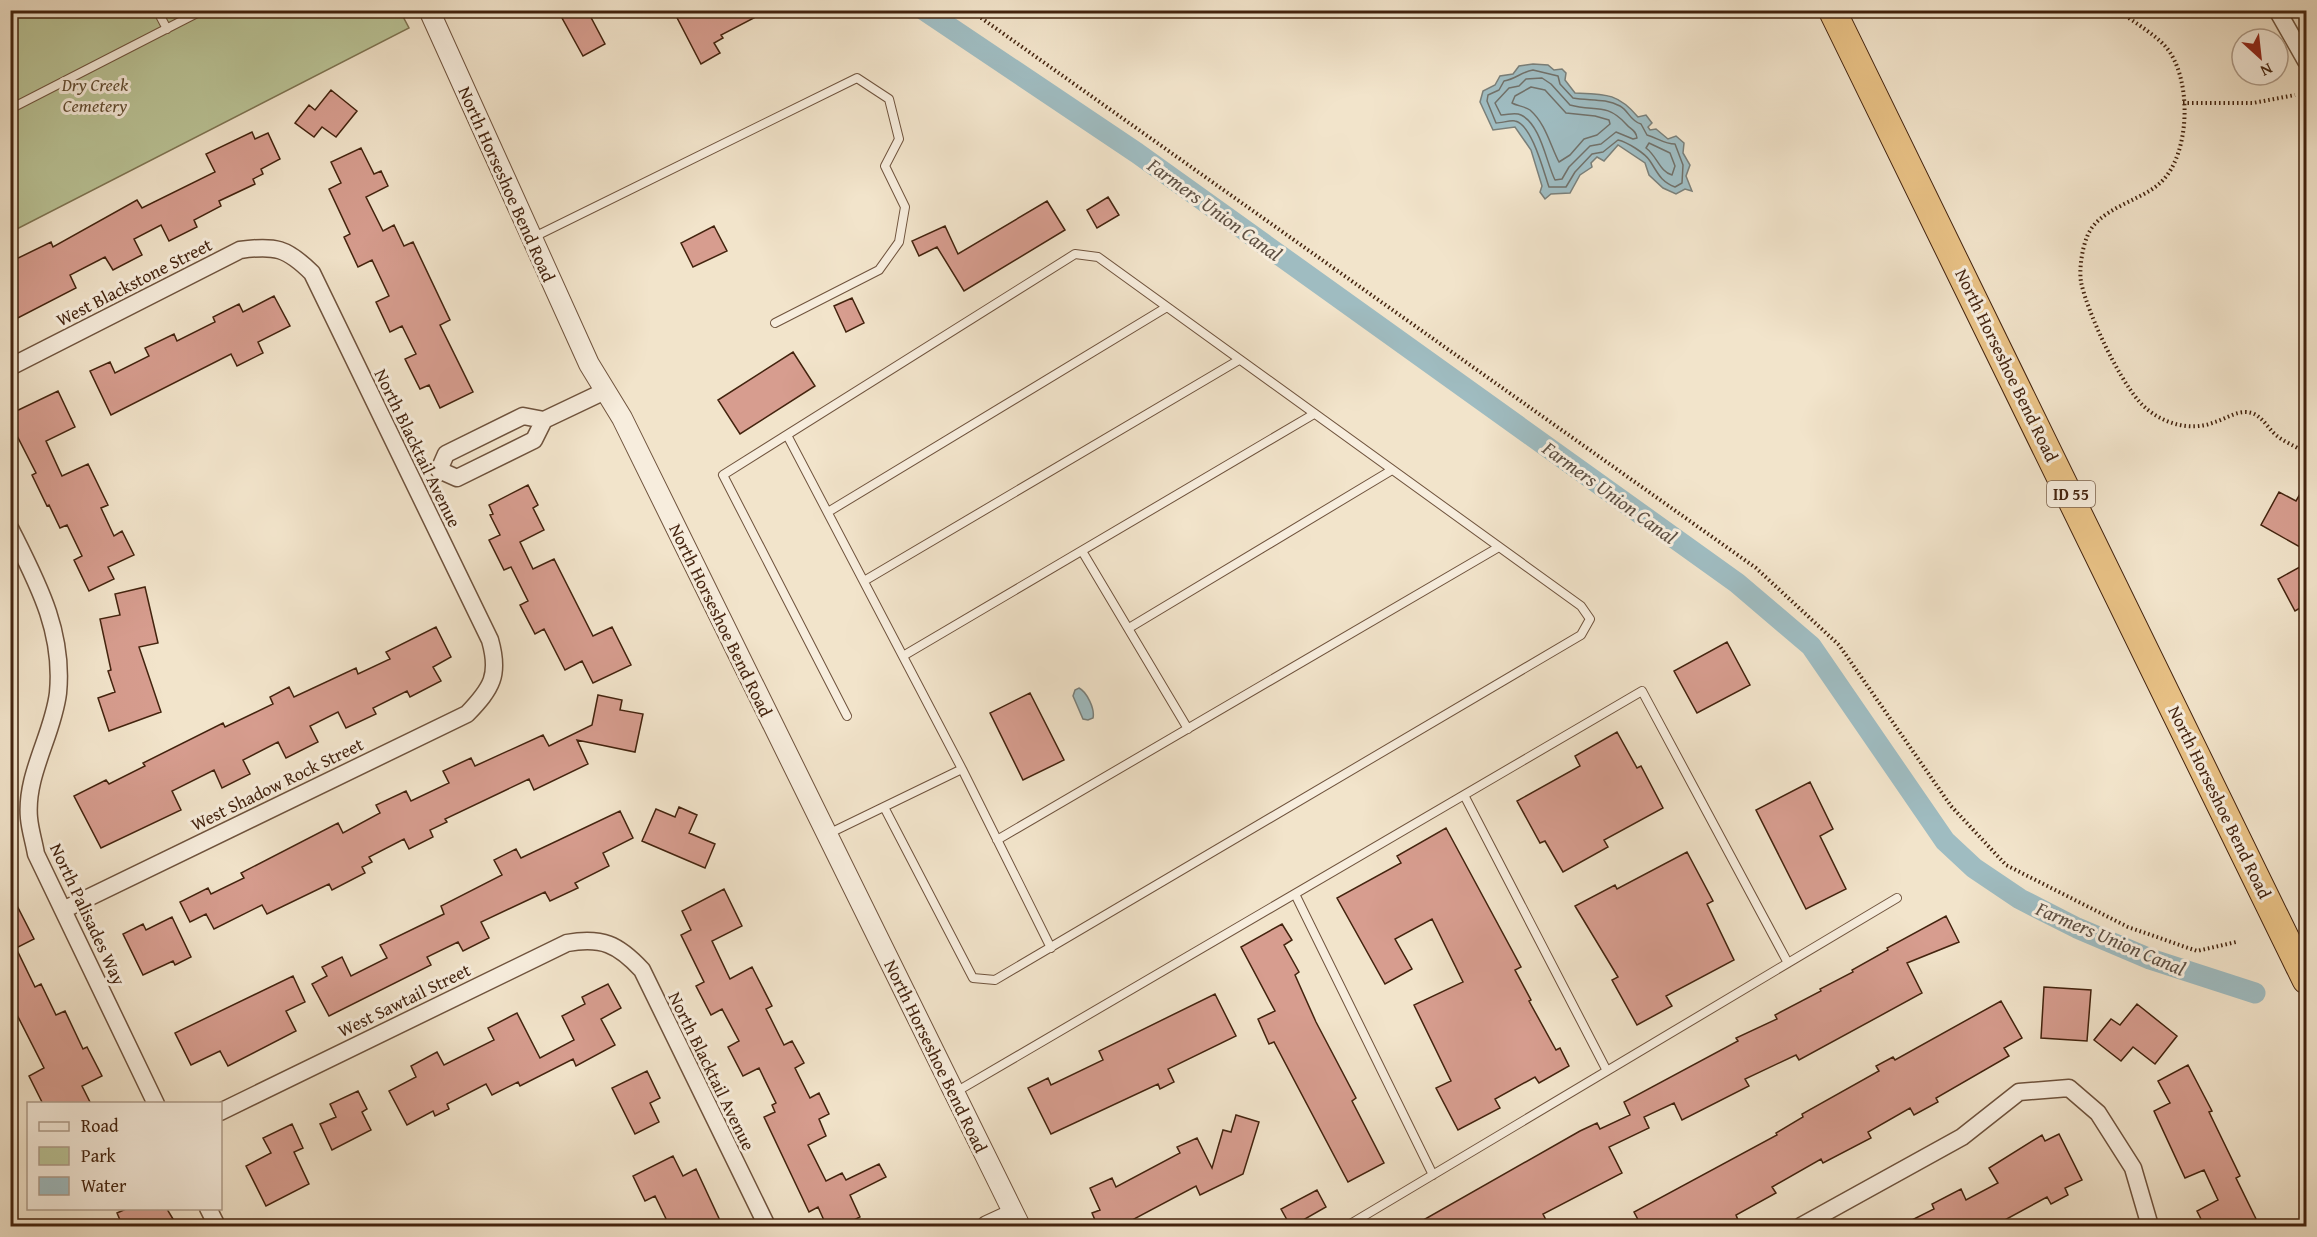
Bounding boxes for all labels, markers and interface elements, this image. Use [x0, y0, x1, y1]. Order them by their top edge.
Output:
north arrow [2230, 27, 2290, 87]
text: N [2256, 57, 2277, 84]
park label: Dry Creek Cemetery [61, 71, 129, 119]
street label: North Horseshoe Bend Road [452, 82, 563, 287]
water label: Farmers Union Canal [1141, 150, 1288, 268]
street label: West Blackstone Street [51, 231, 217, 333]
street label: North Horseshoe Bend Road [1948, 264, 2066, 466]
street label: North Blacktail Avenue [368, 364, 468, 532]
water label: Farmers Union Canal [1536, 433, 1683, 551]
road number: ID 55 [2047, 481, 2095, 507]
street label: North Horseshoe Bend Road [662, 519, 780, 721]
street label: North Horseshoe Bend Road [2161, 701, 2279, 903]
street label: West Shadow Rock Street [186, 730, 368, 838]
street label: North Palisades Way [43, 839, 133, 990]
water label: Farmers Union Canal [2031, 893, 2190, 983]
street label: North Horseshoe Bend Road [877, 955, 995, 1157]
street label: West Sawtail Street [333, 956, 476, 1044]
street label: North Blacktail Avenue [662, 987, 762, 1155]
legend [27, 1102, 222, 1210]
text: Road [81, 1112, 119, 1139]
text: Park [81, 1142, 117, 1169]
text: Water [81, 1172, 127, 1199]

